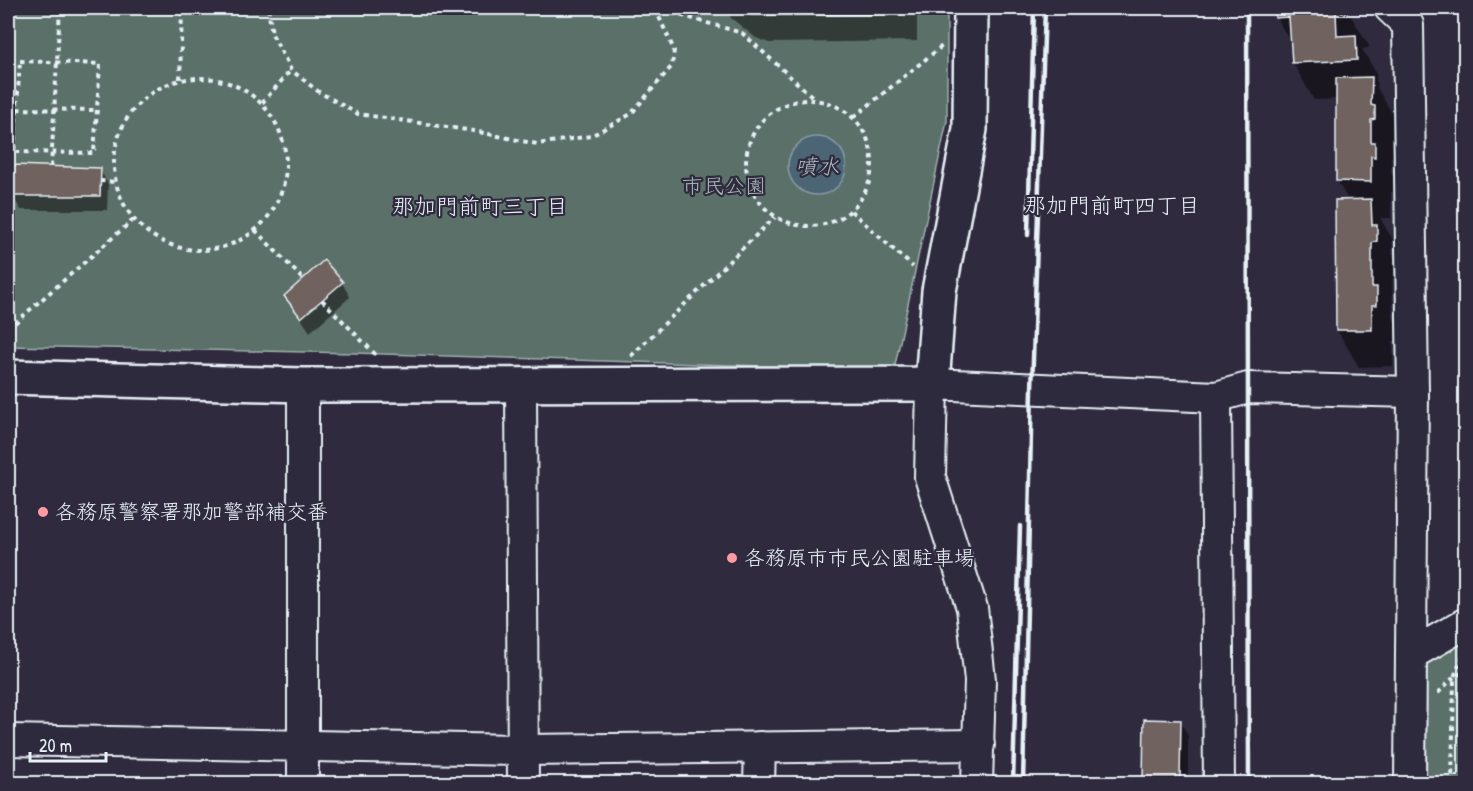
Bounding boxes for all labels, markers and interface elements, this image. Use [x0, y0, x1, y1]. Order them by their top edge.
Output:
water label: 噴水 [795, 151, 839, 181]
park label: 市民公園 [682, 171, 766, 200]
district label: 那加門前町四丁目 [1024, 190, 1200, 220]
district label: 那加門前町三丁目 [392, 191, 568, 221]
place label: 各務原警察署那加警部補交番 [55, 497, 328, 526]
marker: 各務原警察署那加警部補交番 [36, 505, 50, 519]
place label: 各務原市市民公園駐車場 [744, 543, 975, 572]
marker: 各務原市市民公園駐車場 [725, 551, 739, 565]
scale bar [30, 725, 106, 763]
text: 20 m [39, 733, 72, 758]

